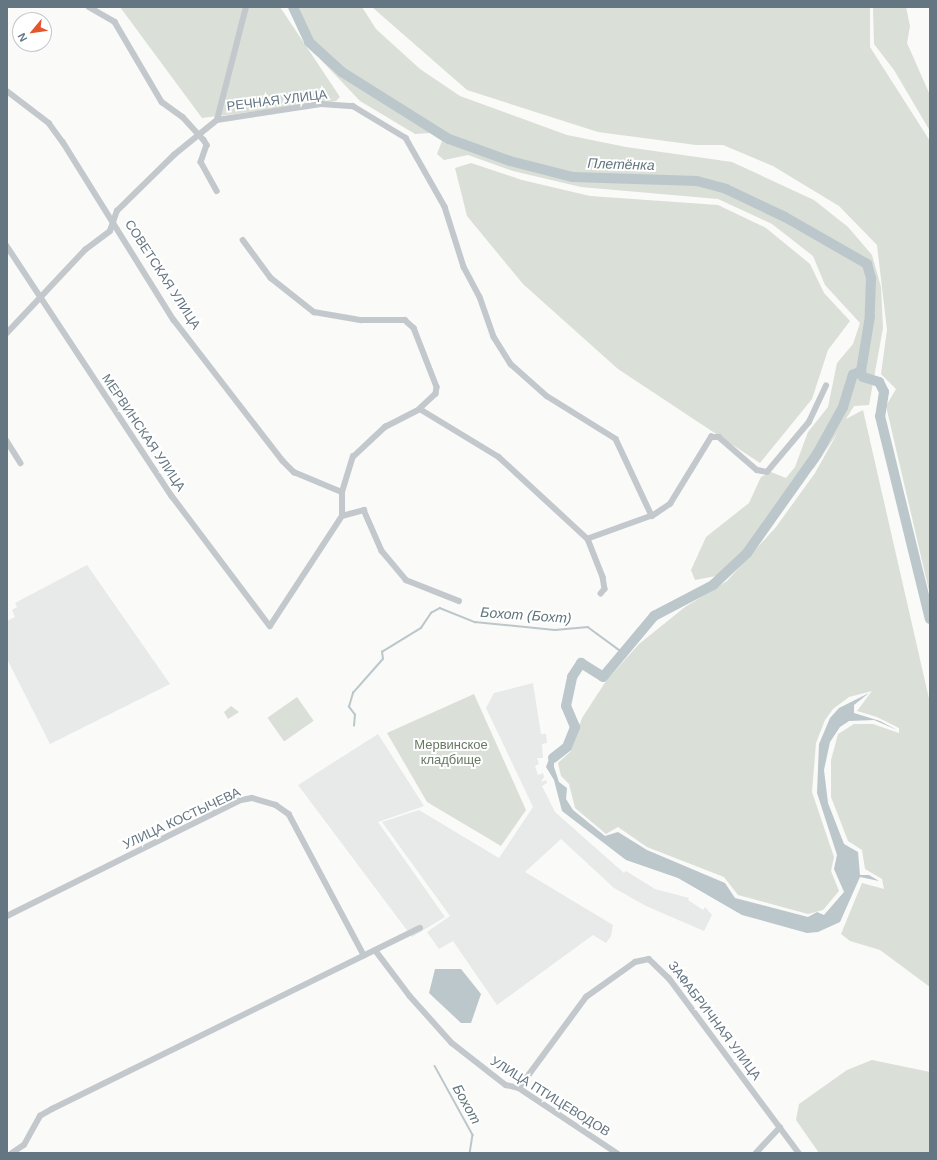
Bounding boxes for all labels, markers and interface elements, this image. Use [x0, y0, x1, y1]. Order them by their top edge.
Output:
north arrow [12, 12, 52, 52]
text: N [15, 31, 30, 44]
street label: РЕЧНАЯ УЛИЦА [226, 87, 328, 115]
water label: Плетёнка [587, 154, 655, 174]
street label: СОВЕТСКАЯ УЛИЦА [121, 217, 203, 333]
street label: МЕРВИНСКАЯ УЛИЦА [98, 371, 188, 495]
water label: Бохот (Бохт) [480, 603, 572, 627]
park label: Мервинское кладбище [414, 738, 488, 769]
street label: УЛИЦА КОСТЫЧЕВА [121, 785, 243, 853]
street label: ЗАФАБРИЧНАЯ УЛИЦА [664, 959, 764, 1083]
street label: УЛИЦА ПТИЦЕВОДОВ [487, 1054, 613, 1140]
water label: Бохот [449, 1081, 485, 1127]

